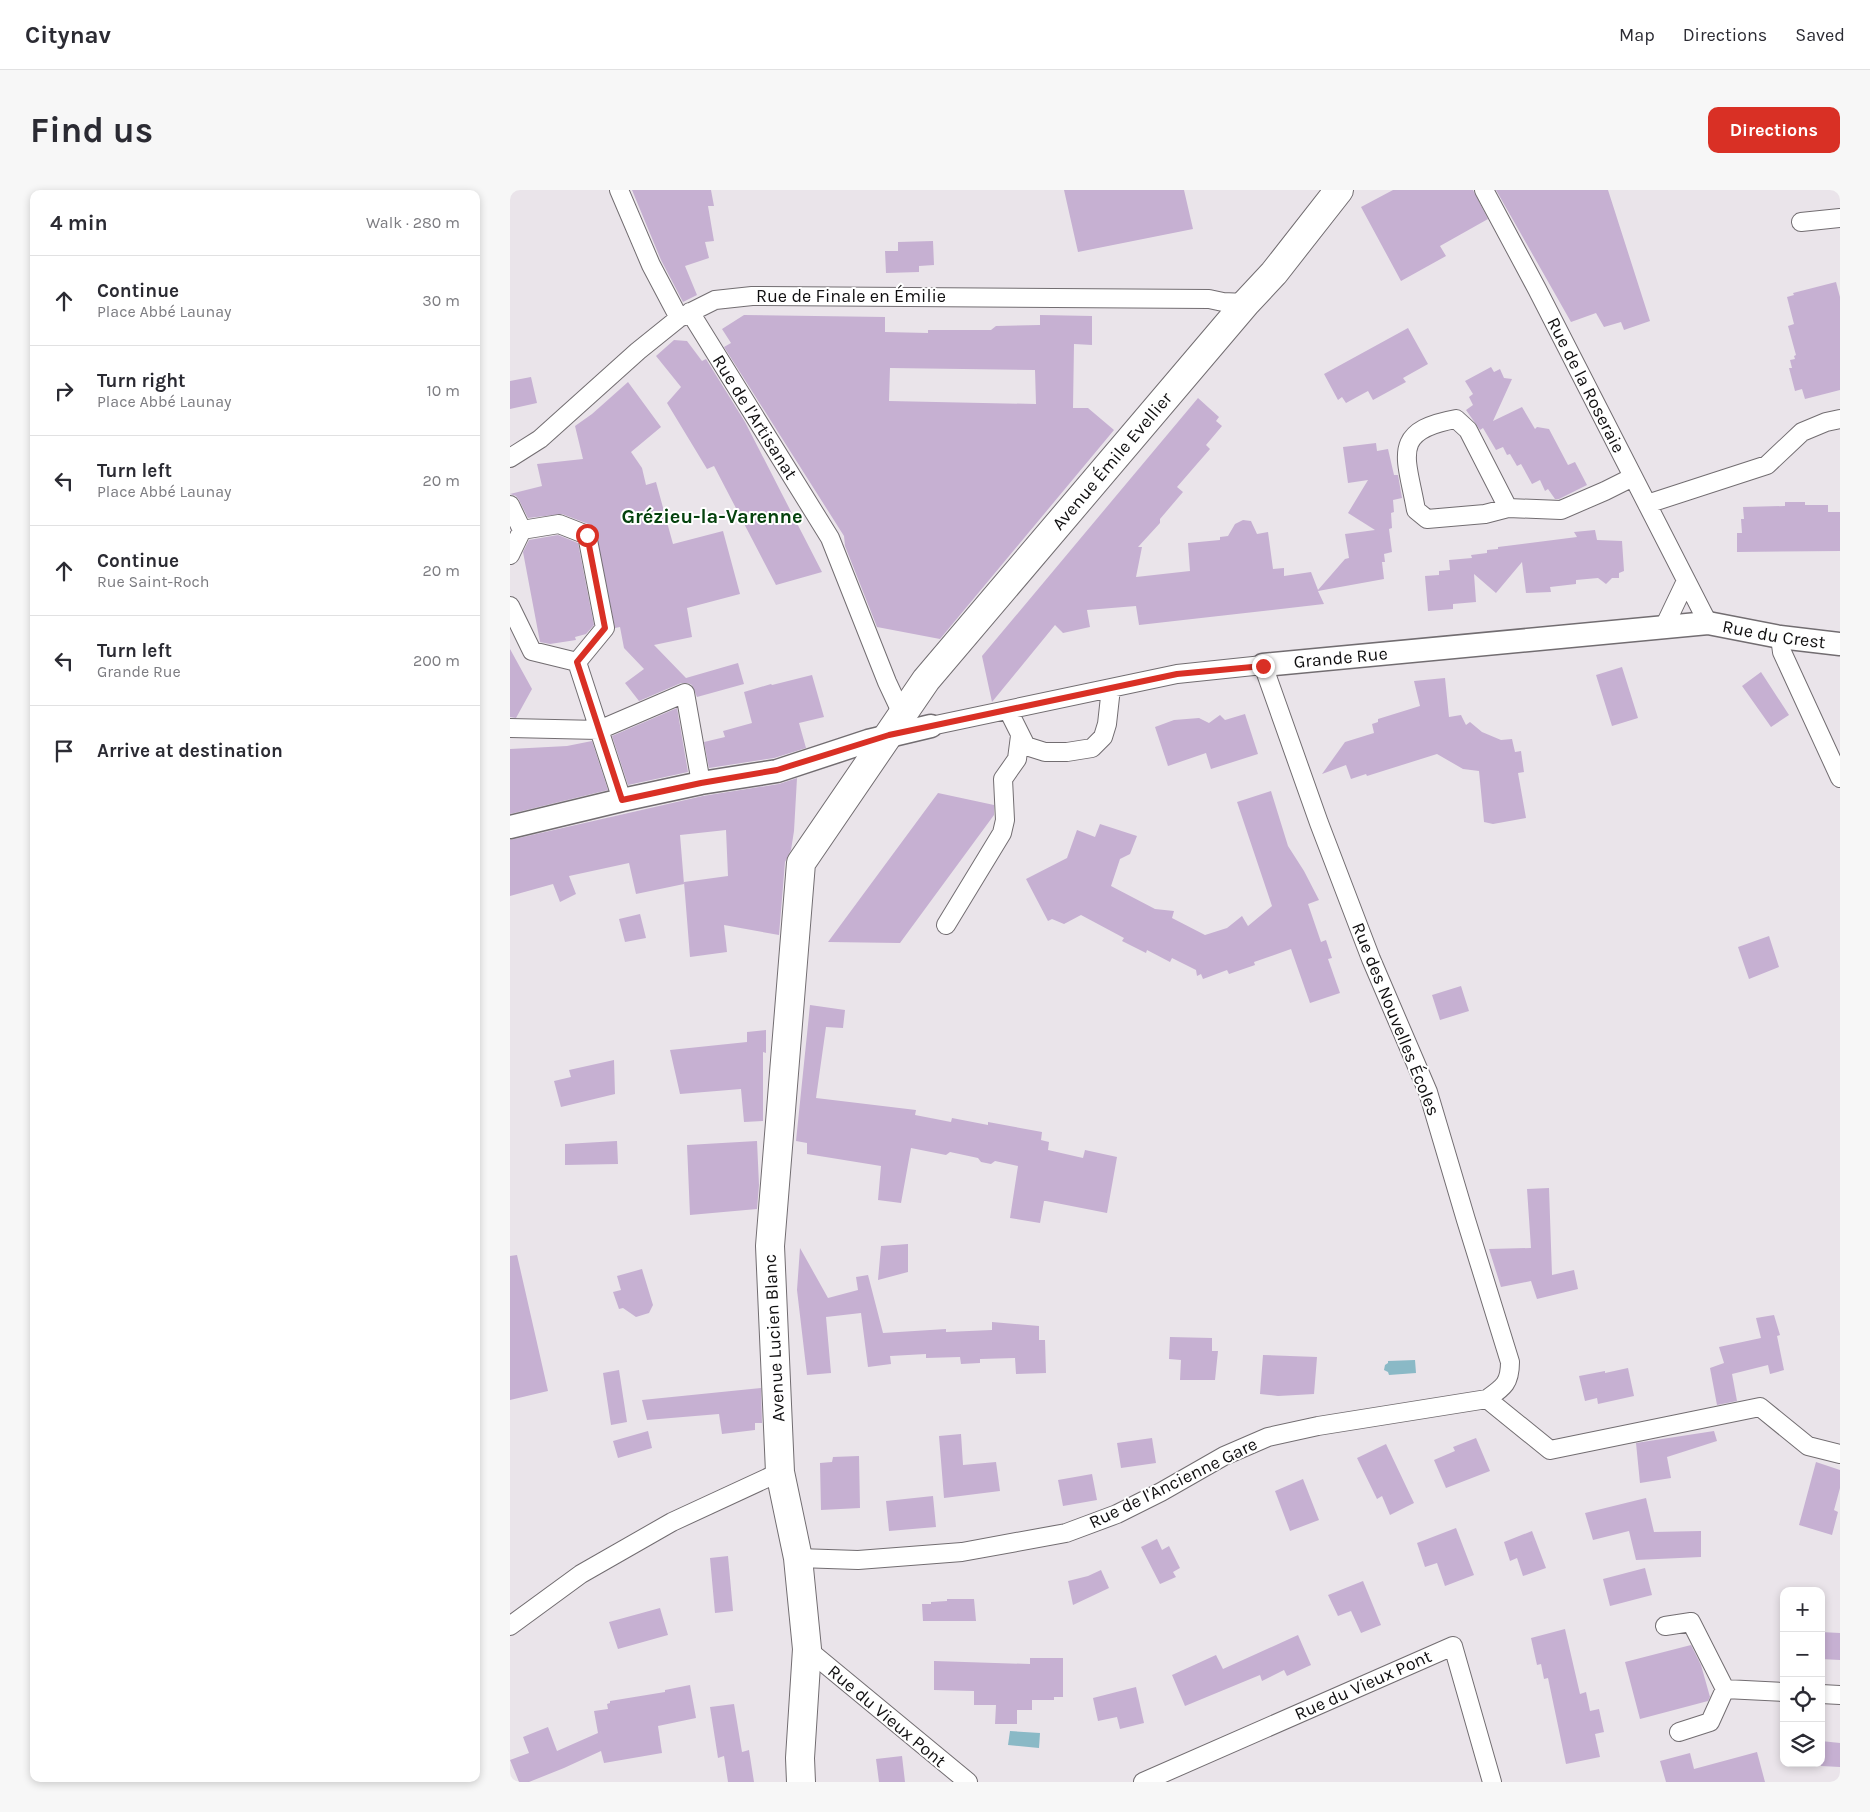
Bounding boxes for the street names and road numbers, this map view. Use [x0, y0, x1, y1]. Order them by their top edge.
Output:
street label: Rue de Finale en Émilie [756, 284, 946, 307]
street label: Rue de la Roseraie [1542, 313, 1630, 457]
street label: Rue de l'Artisanat [708, 351, 802, 484]
street label: Avenue Émile Evellier [1047, 387, 1177, 534]
street label: Rue du Crest [1720, 615, 1827, 653]
street label: Grande Rue [1293, 642, 1389, 673]
street label: Rue des Nouvelles Écoles [1347, 919, 1446, 1119]
street label: Avenue Lucien Blanc [759, 1253, 789, 1423]
street label: Rue de l'Ancienne Gare [1085, 1433, 1261, 1533]
street label: Rue du Vieux Pont [1291, 1645, 1435, 1725]
street label: Rue du Vieux Pont [823, 1660, 951, 1772]

